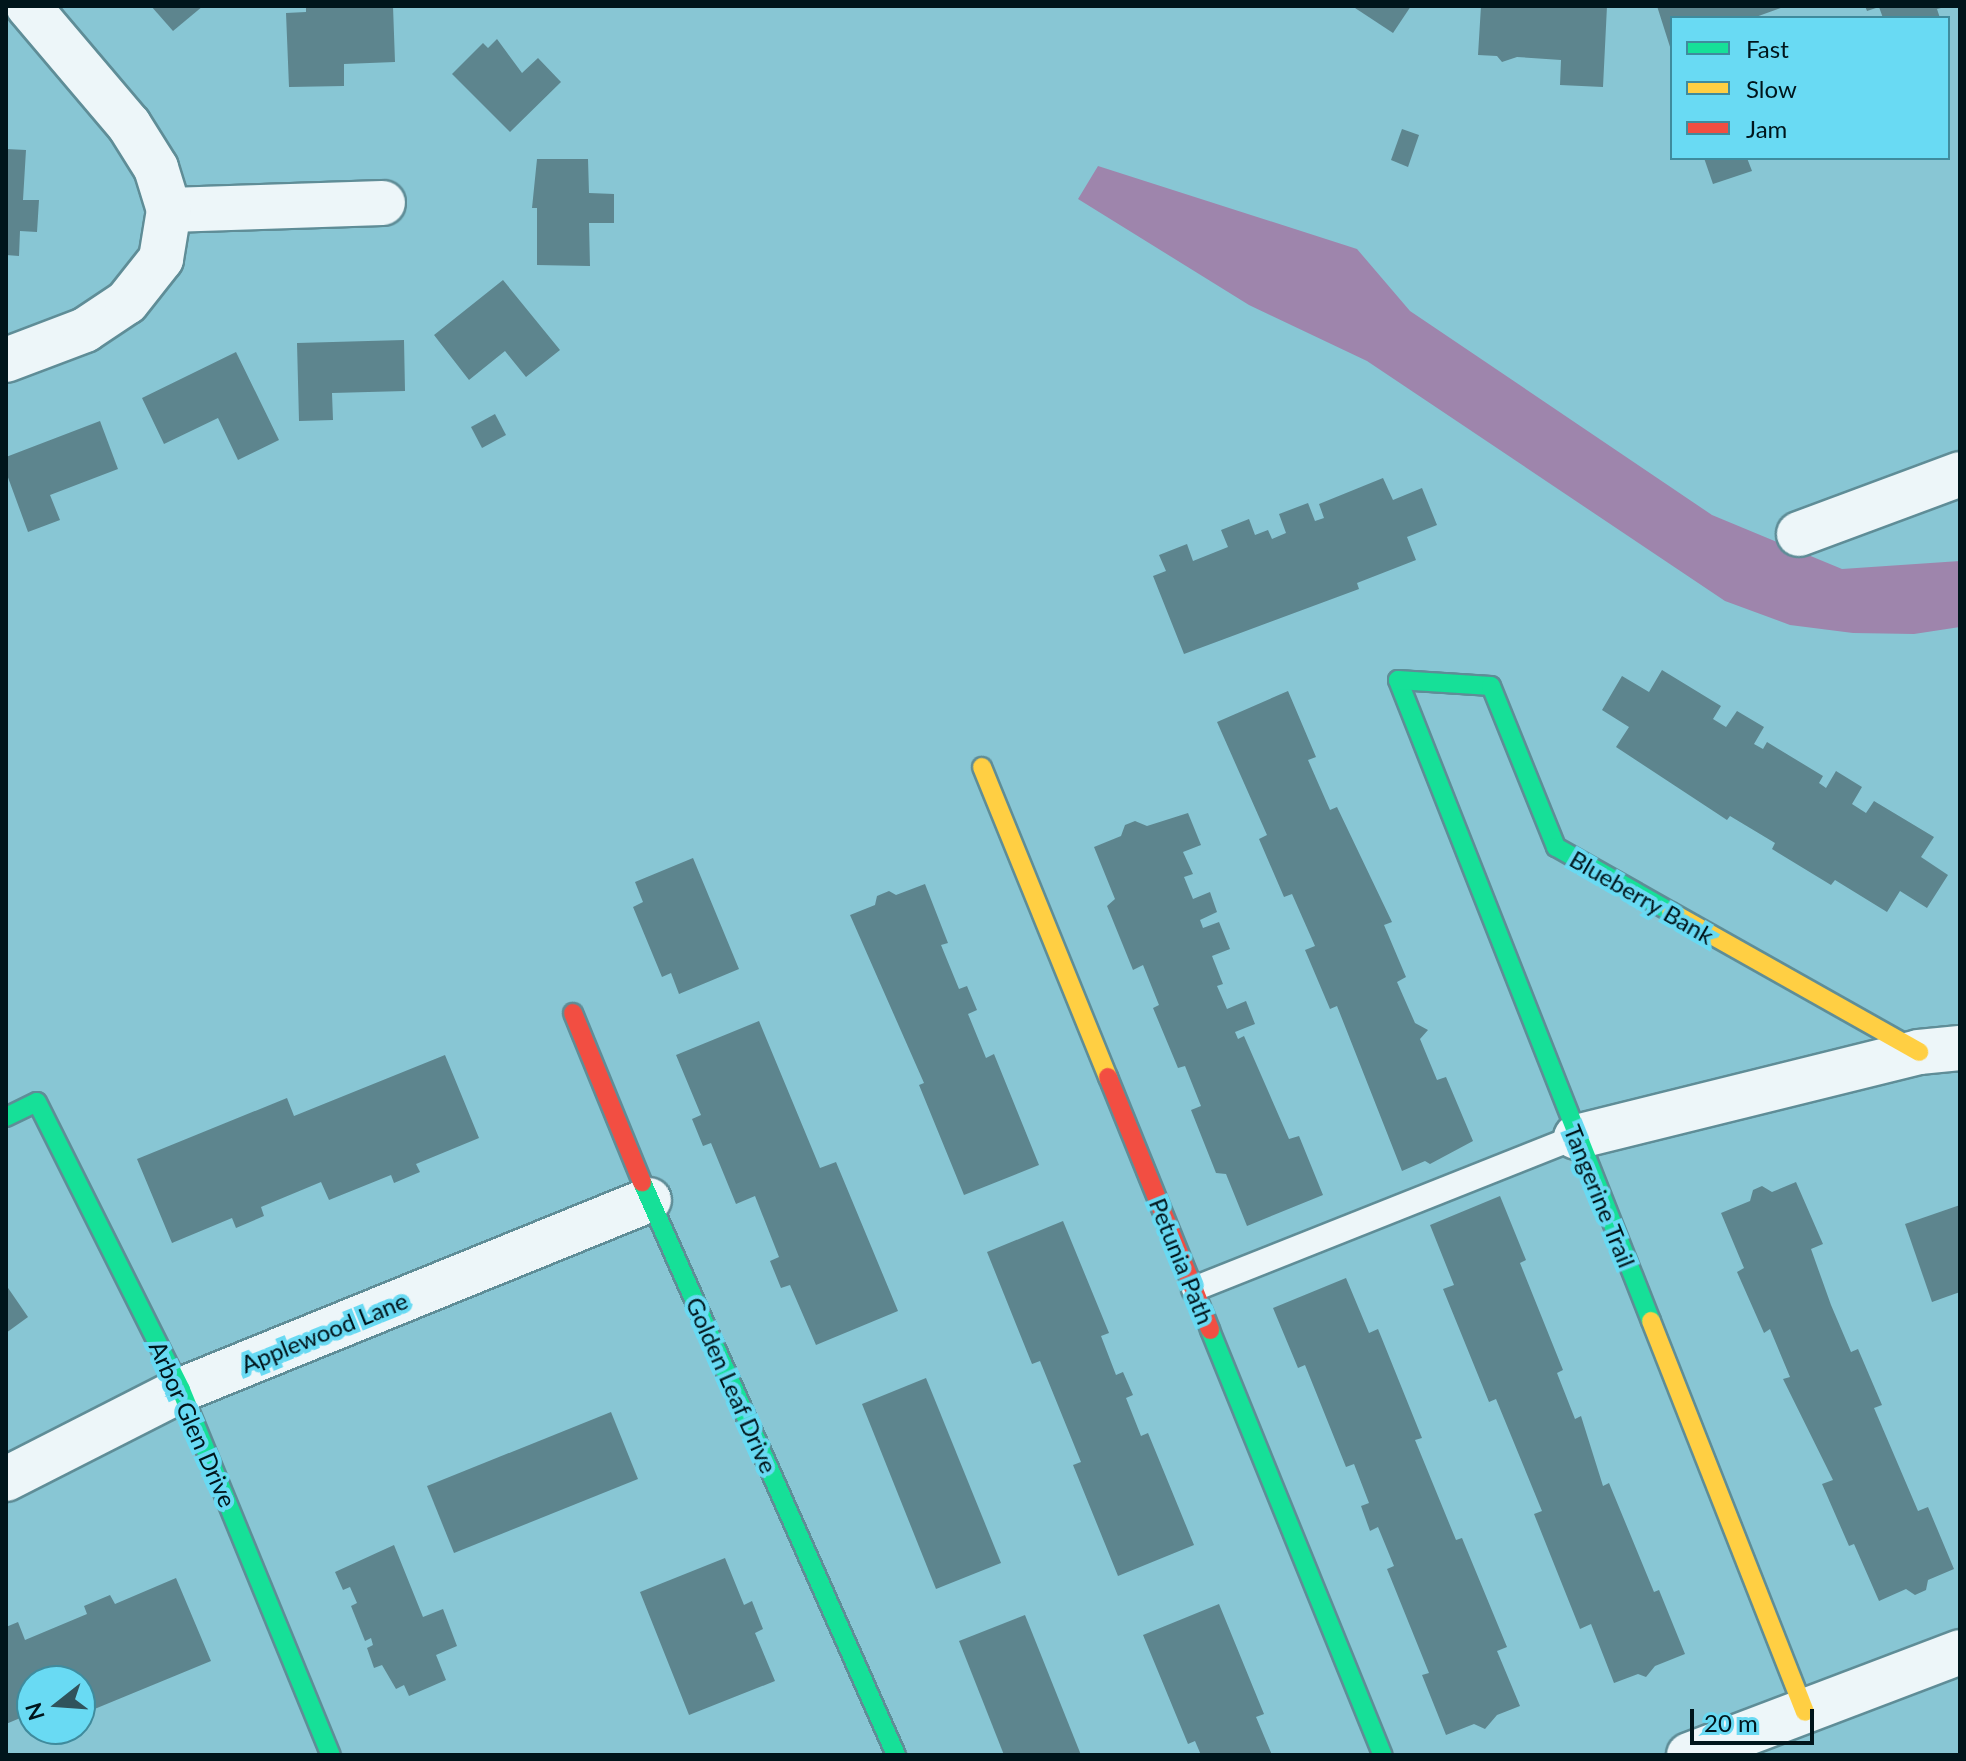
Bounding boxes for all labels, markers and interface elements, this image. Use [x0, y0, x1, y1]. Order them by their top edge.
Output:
legend [1670, 16, 1950, 160]
text: Fast [1746, 34, 1789, 63]
text: Slow [1746, 74, 1797, 103]
text: Jam [1746, 114, 1787, 143]
street label: Blueberry Bank [1565, 844, 1719, 950]
street label: Tangerine Trail [1558, 1120, 1642, 1272]
street label: Petunia Path [1144, 1194, 1220, 1328]
street label: Applewood Lane [236, 1285, 412, 1379]
street label: Golden Leaf Drive [680, 1292, 784, 1478]
street label: Arbor Glen Drive [143, 1336, 243, 1512]
north arrow [16, 1665, 96, 1745]
scale bar [1694, 1693, 1818, 1743]
text: N [19, 1700, 50, 1724]
text: 20 m [1704, 1708, 1758, 1737]

